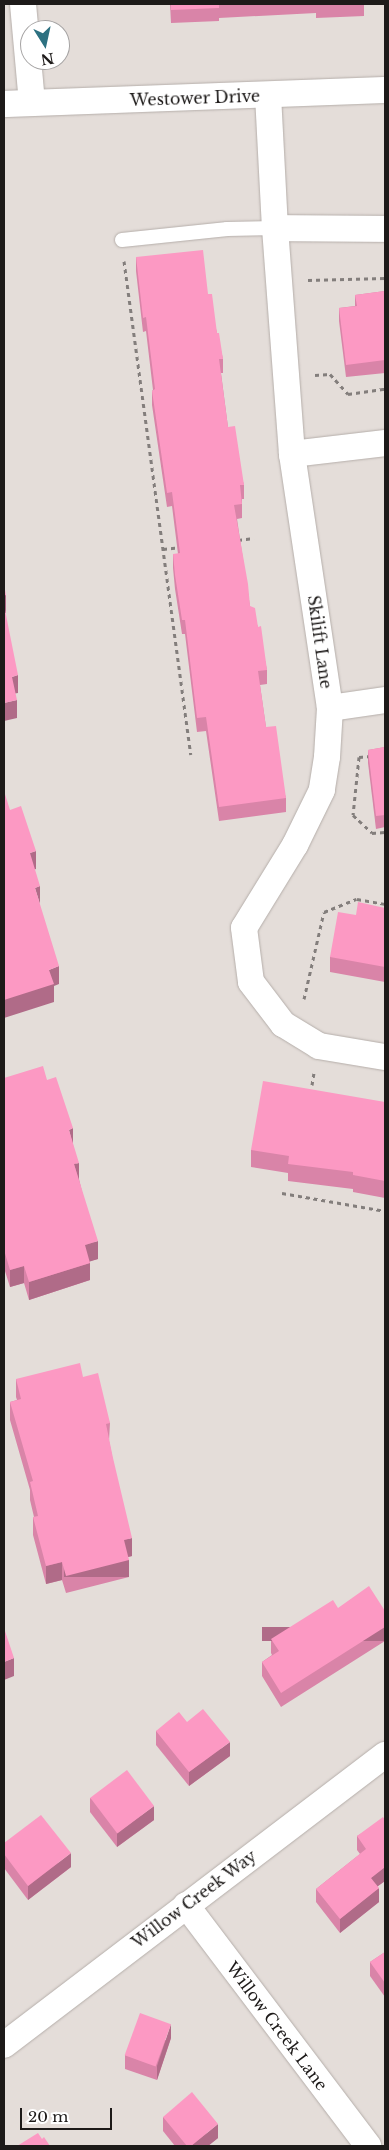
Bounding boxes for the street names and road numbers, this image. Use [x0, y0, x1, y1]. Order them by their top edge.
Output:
street label: Westower Drive [129, 86, 261, 110]
street label: Skilift Lane [304, 594, 336, 690]
street label: Willow Creek Way [127, 1846, 261, 1952]
street label: Willow Creek Lane [222, 1958, 332, 2094]

